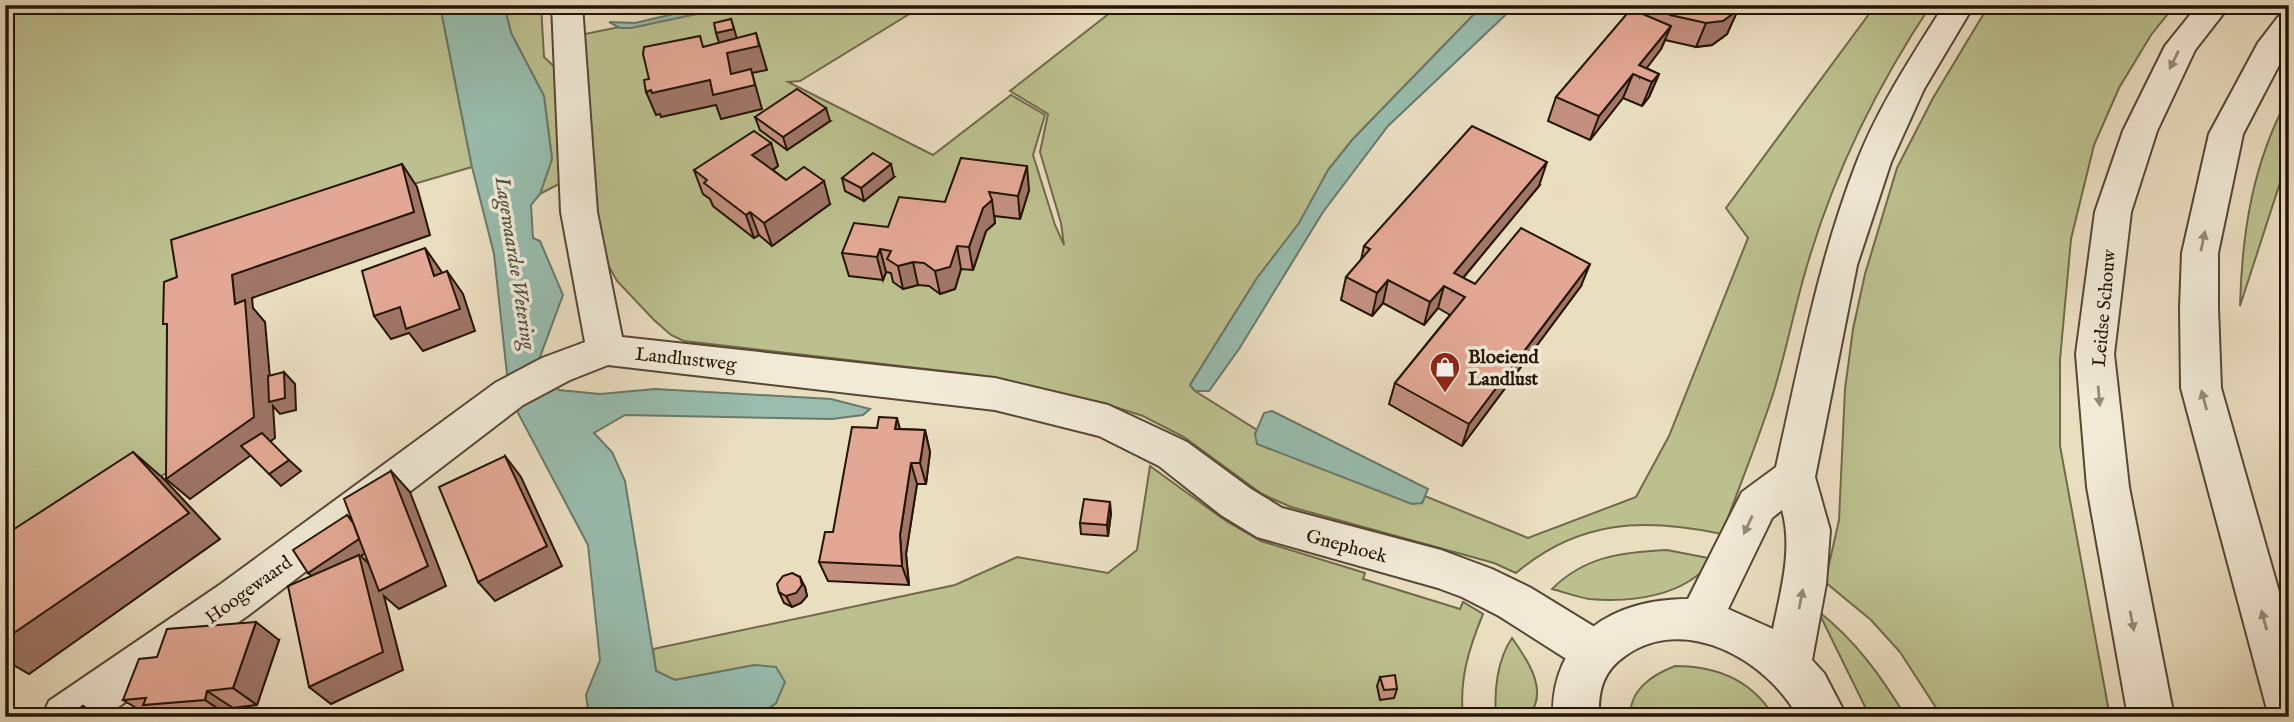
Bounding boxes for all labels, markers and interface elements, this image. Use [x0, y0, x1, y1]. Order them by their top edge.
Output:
one-way arrow [2169, 50, 2180, 70]
water label: Lagewaardse Wetering [487, 174, 542, 353]
one-way arrow [2198, 229, 2209, 251]
street label: Leidse Schouw [2088, 248, 2122, 368]
street label: Landlustweg [634, 343, 738, 377]
place label: Bloeiend Landlust [1468, 346, 1539, 392]
shop icon: Bloeiend Landlust [1428, 350, 1462, 394]
one-way arrow [2094, 385, 2105, 407]
one-way arrow [2199, 390, 2209, 411]
one-way arrow [1742, 515, 1754, 535]
street label: Gnephoek [1303, 525, 1391, 570]
street label: Hoogewaard [201, 551, 298, 630]
one-way arrow [1795, 588, 1806, 610]
one-way arrow [2259, 609, 2269, 630]
one-way arrow [2127, 610, 2138, 632]

